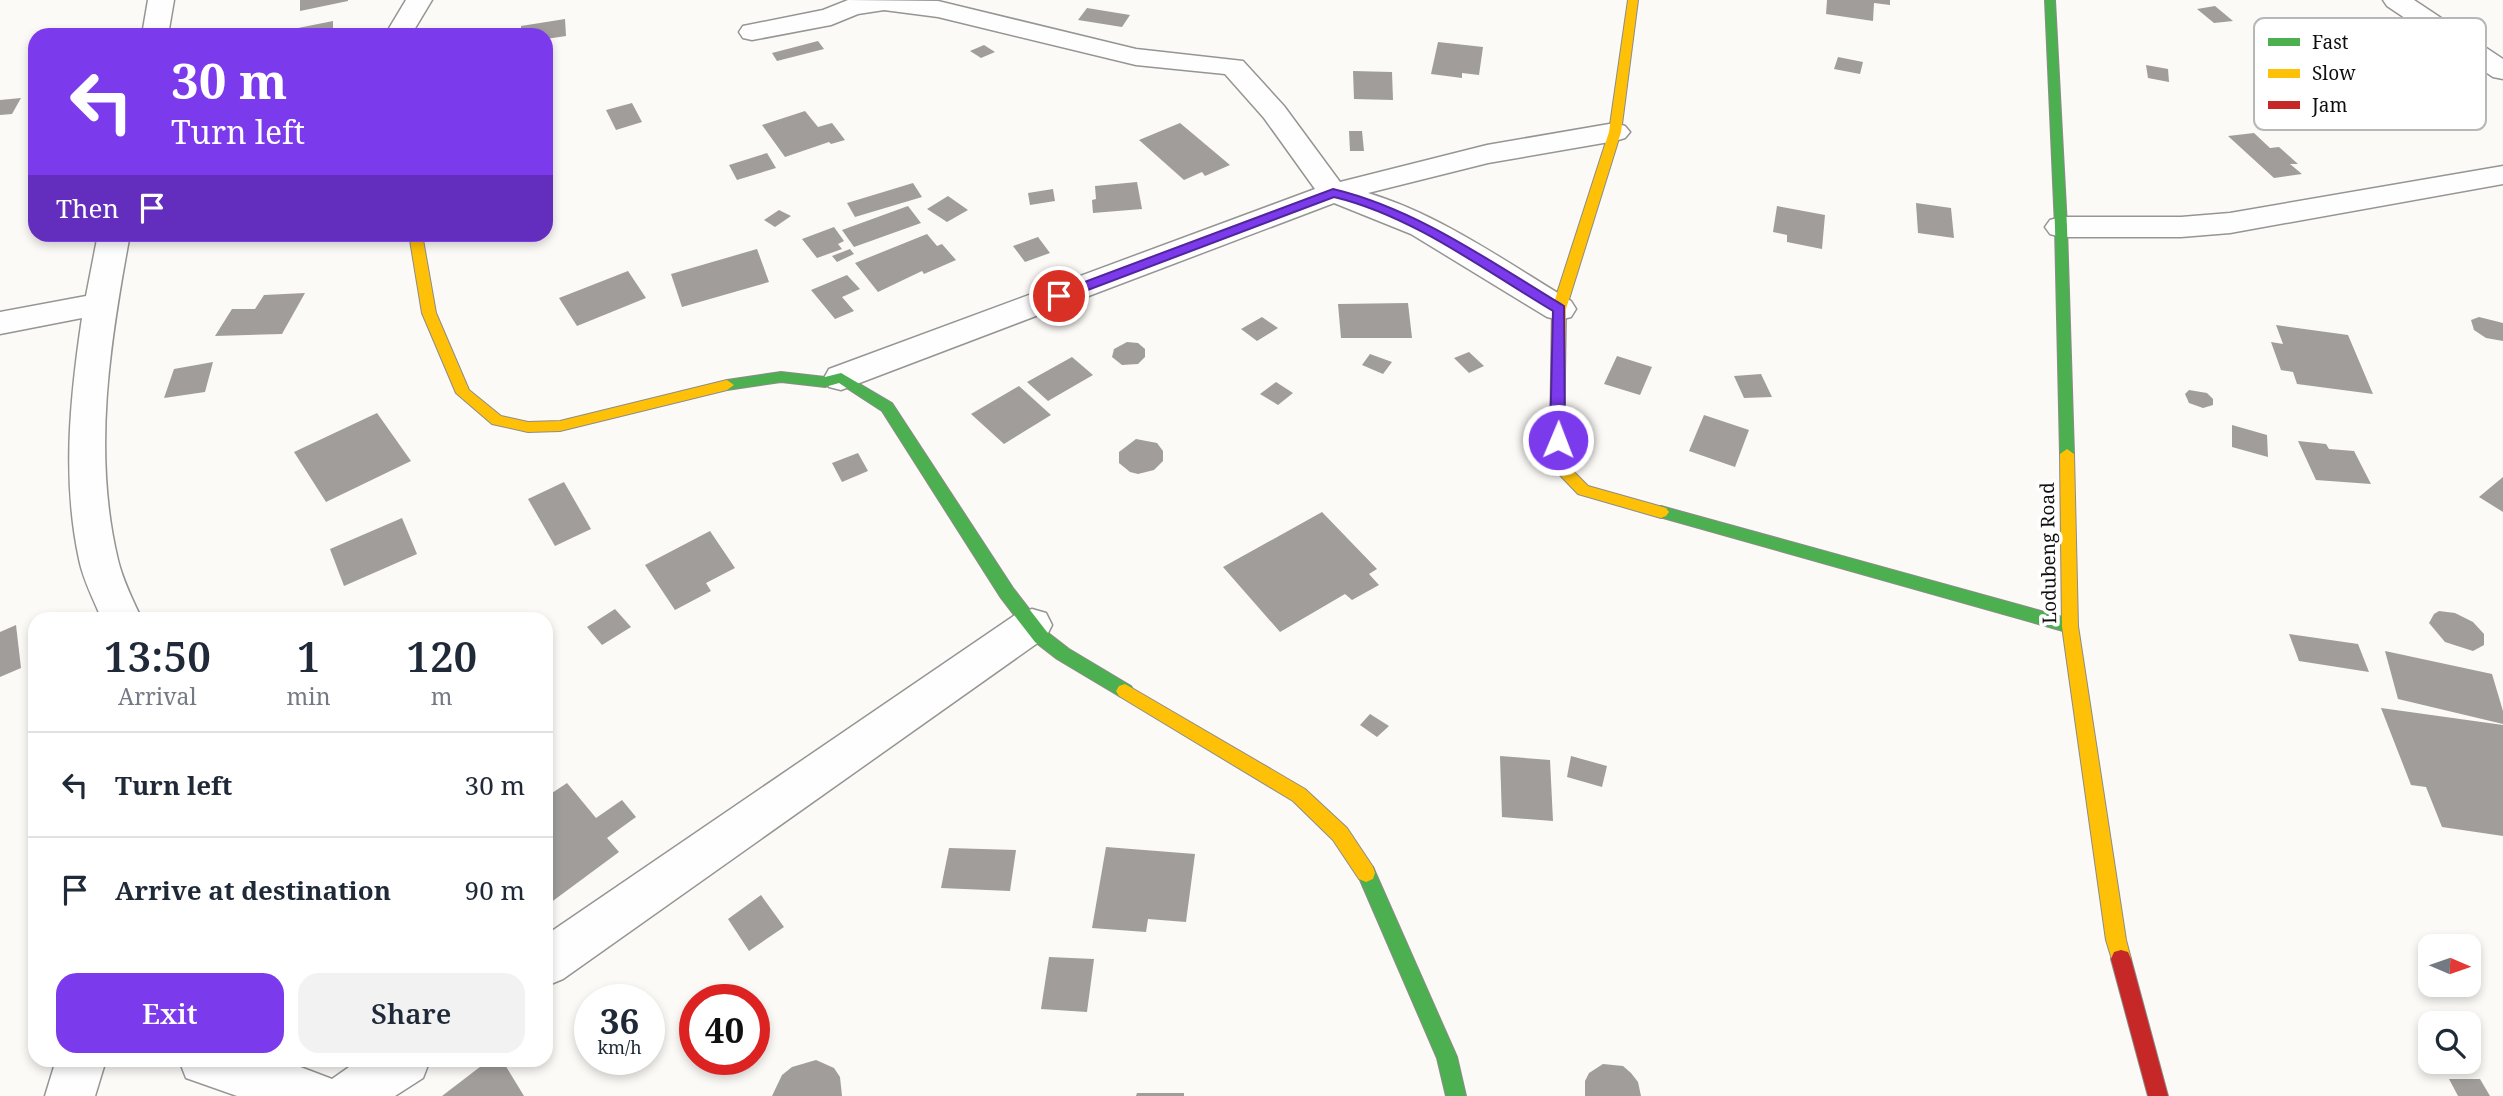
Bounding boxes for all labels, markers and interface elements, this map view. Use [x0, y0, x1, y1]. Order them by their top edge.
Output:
legend [2254, 18, 2486, 130]
text: Fast [2312, 29, 2349, 55]
text: 30 m [171, 47, 287, 113]
icon: left [56, 56, 147, 147]
text: Slow [2312, 60, 2356, 86]
text: Jam [2311, 92, 2347, 118]
text: Turn left [171, 110, 305, 153]
icon: arrive [133, 189, 171, 227]
text: Then [56, 190, 119, 226]
pin [1029, 266, 1089, 326]
icon: arrive [1040, 277, 1078, 315]
position arrow [1521, 403, 1595, 477]
street label: Lodubeng Road [2034, 482, 2062, 624]
text: 13:50 [104, 627, 211, 684]
text: 1 [297, 627, 320, 684]
text: 120 [406, 627, 477, 684]
text: Arrival [118, 680, 197, 712]
text: min [287, 680, 331, 712]
text: m [431, 680, 453, 712]
icon: left [56, 766, 94, 804]
text: Turn left [115, 767, 232, 803]
text: 30 m [465, 767, 525, 803]
icon: arrive [56, 871, 94, 909]
text: Arrive at destination [115, 872, 391, 908]
text: 90 m [465, 872, 525, 908]
north arrow [2418, 934, 2482, 998]
map controls [2418, 934, 2481, 1074]
button: Exit [56, 973, 284, 1053]
button: Share [298, 973, 525, 1053]
speed limit sign: 40 [679, 984, 770, 1075]
text: 36 [600, 997, 639, 1044]
button: search [2418, 1011, 2481, 1074]
text: km/h [597, 1035, 642, 1059]

